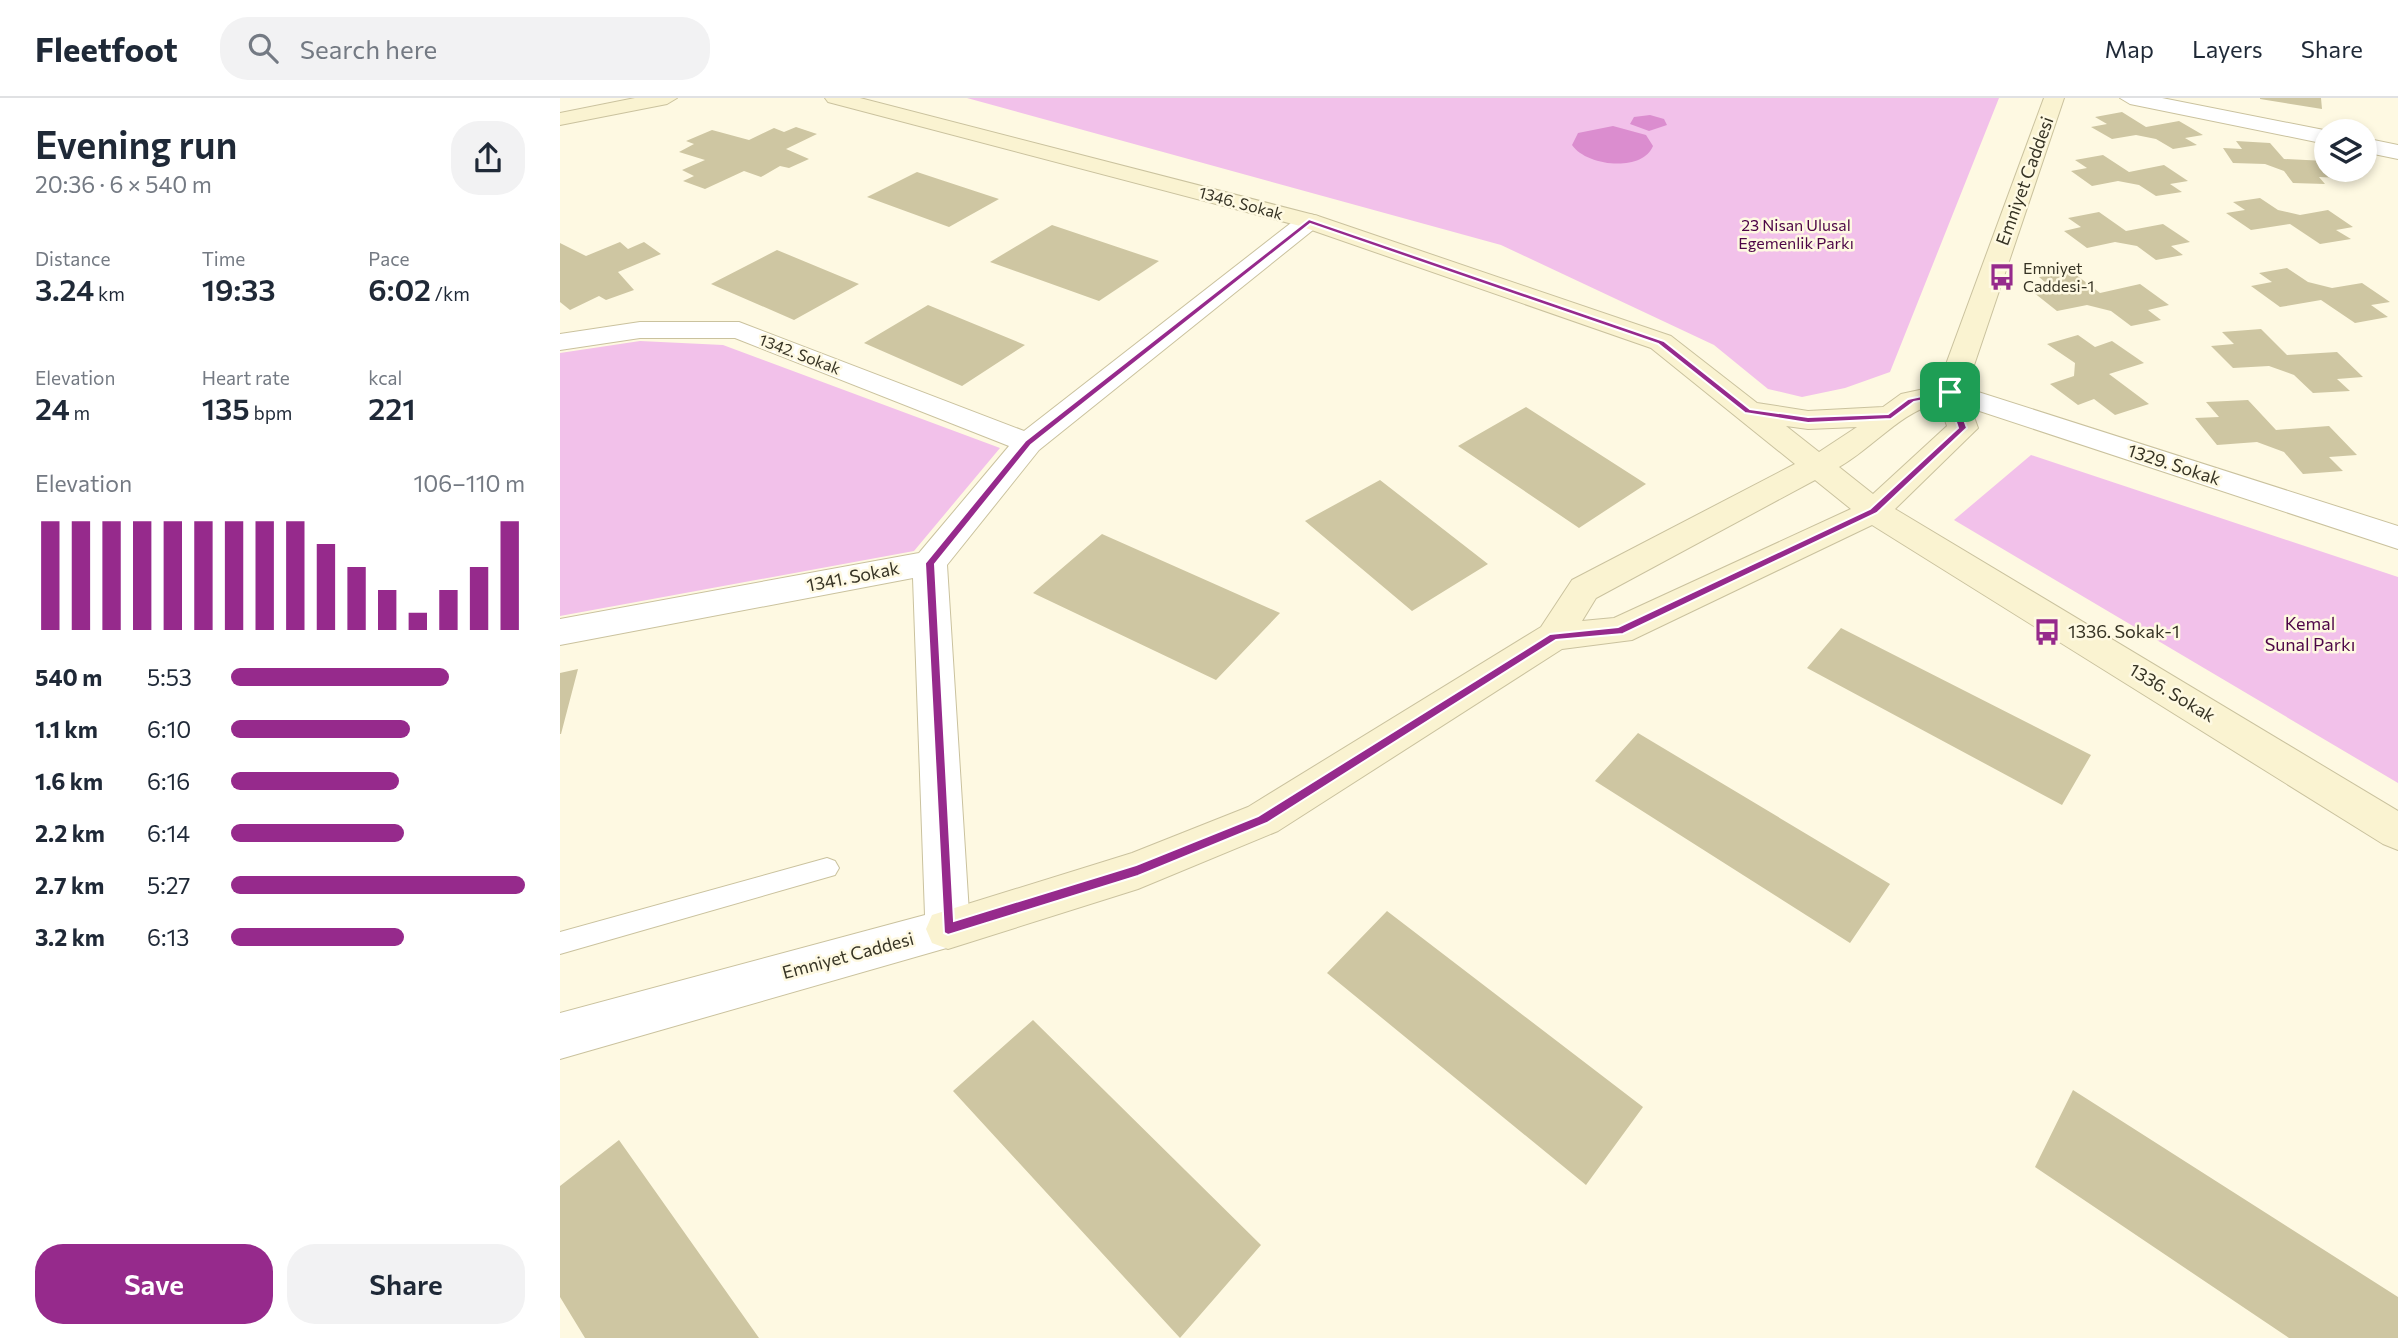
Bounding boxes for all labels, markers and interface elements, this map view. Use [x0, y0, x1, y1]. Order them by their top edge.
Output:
search box [220, 17, 710, 80]
text: Fleetfoot [35, 28, 178, 69]
icon: search [244, 29, 282, 67]
text: Search here [300, 33, 437, 64]
text: Map [2105, 34, 2154, 63]
text: Layers [2192, 34, 2263, 63]
text: Share [2301, 34, 2363, 63]
street label: Emniyet Caddesi [1991, 113, 2058, 248]
map controls [2314, 119, 2377, 182]
button: layers [2314, 119, 2377, 182]
text: Evening run [35, 120, 238, 167]
button: share [451, 121, 525, 195]
text: 20:36 · 6 × 540 m [35, 170, 212, 198]
street label: 1346. Sokak [1197, 182, 1286, 223]
park label: 23 Nisan Ulusal Egemenlik Parkı [1738, 215, 1854, 252]
text: Distance [35, 247, 111, 270]
text: Time [202, 247, 245, 270]
text: Pace [368, 247, 410, 270]
place label: Emniyet Caddesi-1 [2023, 258, 2094, 295]
bus stop icon: Emniyet Caddesi-1 [1987, 262, 2017, 292]
text: 3.24 [35, 270, 94, 307]
text: 19:33 [202, 270, 276, 307]
text: 6:02 [368, 270, 431, 307]
text: km [94, 282, 125, 305]
text: /km [431, 282, 470, 305]
street label: 1342. Sokak [757, 329, 844, 378]
pin [1920, 362, 1980, 422]
text: Elevation [35, 366, 115, 389]
text: Heart rate [202, 366, 290, 389]
text: kcal [368, 366, 402, 389]
icon: arrive [1931, 373, 1969, 411]
text: 24 [35, 389, 70, 426]
text: 135 [202, 389, 250, 426]
text: 221 [368, 389, 416, 426]
text: m [70, 401, 90, 424]
text: bpm [250, 401, 292, 424]
street label: 1329. Sokak [2125, 439, 2224, 489]
text: Elevation [35, 469, 132, 497]
text: 106–110 m [414, 469, 525, 497]
street label: 1341. Sokak [805, 556, 901, 596]
park label: Kemal Sunal Parkı [2265, 612, 2355, 655]
bus stop icon: 1336. Sokak-1 [2032, 617, 2062, 647]
place label: 1336. Sokak-1 [2068, 620, 2180, 642]
street label: 1336. Sokak [2125, 658, 2220, 727]
text: 540 m [35, 663, 102, 691]
text: 5:53 [147, 663, 192, 691]
text: 1.1 km [35, 715, 98, 743]
text: 6:10 [147, 715, 191, 743]
text: 1.6 km [35, 767, 103, 795]
text: 6:16 [147, 767, 190, 795]
text: 2.2 km [35, 819, 105, 847]
text: 6:14 [147, 819, 190, 847]
text: 2.7 km [35, 871, 104, 899]
text: 5:27 [147, 871, 190, 899]
text: 3.2 km [35, 923, 105, 951]
text: 6:13 [147, 923, 189, 951]
street label: Emniyet Caddesi [780, 927, 916, 983]
button: Save [35, 1244, 273, 1324]
button: Share [287, 1244, 525, 1324]

